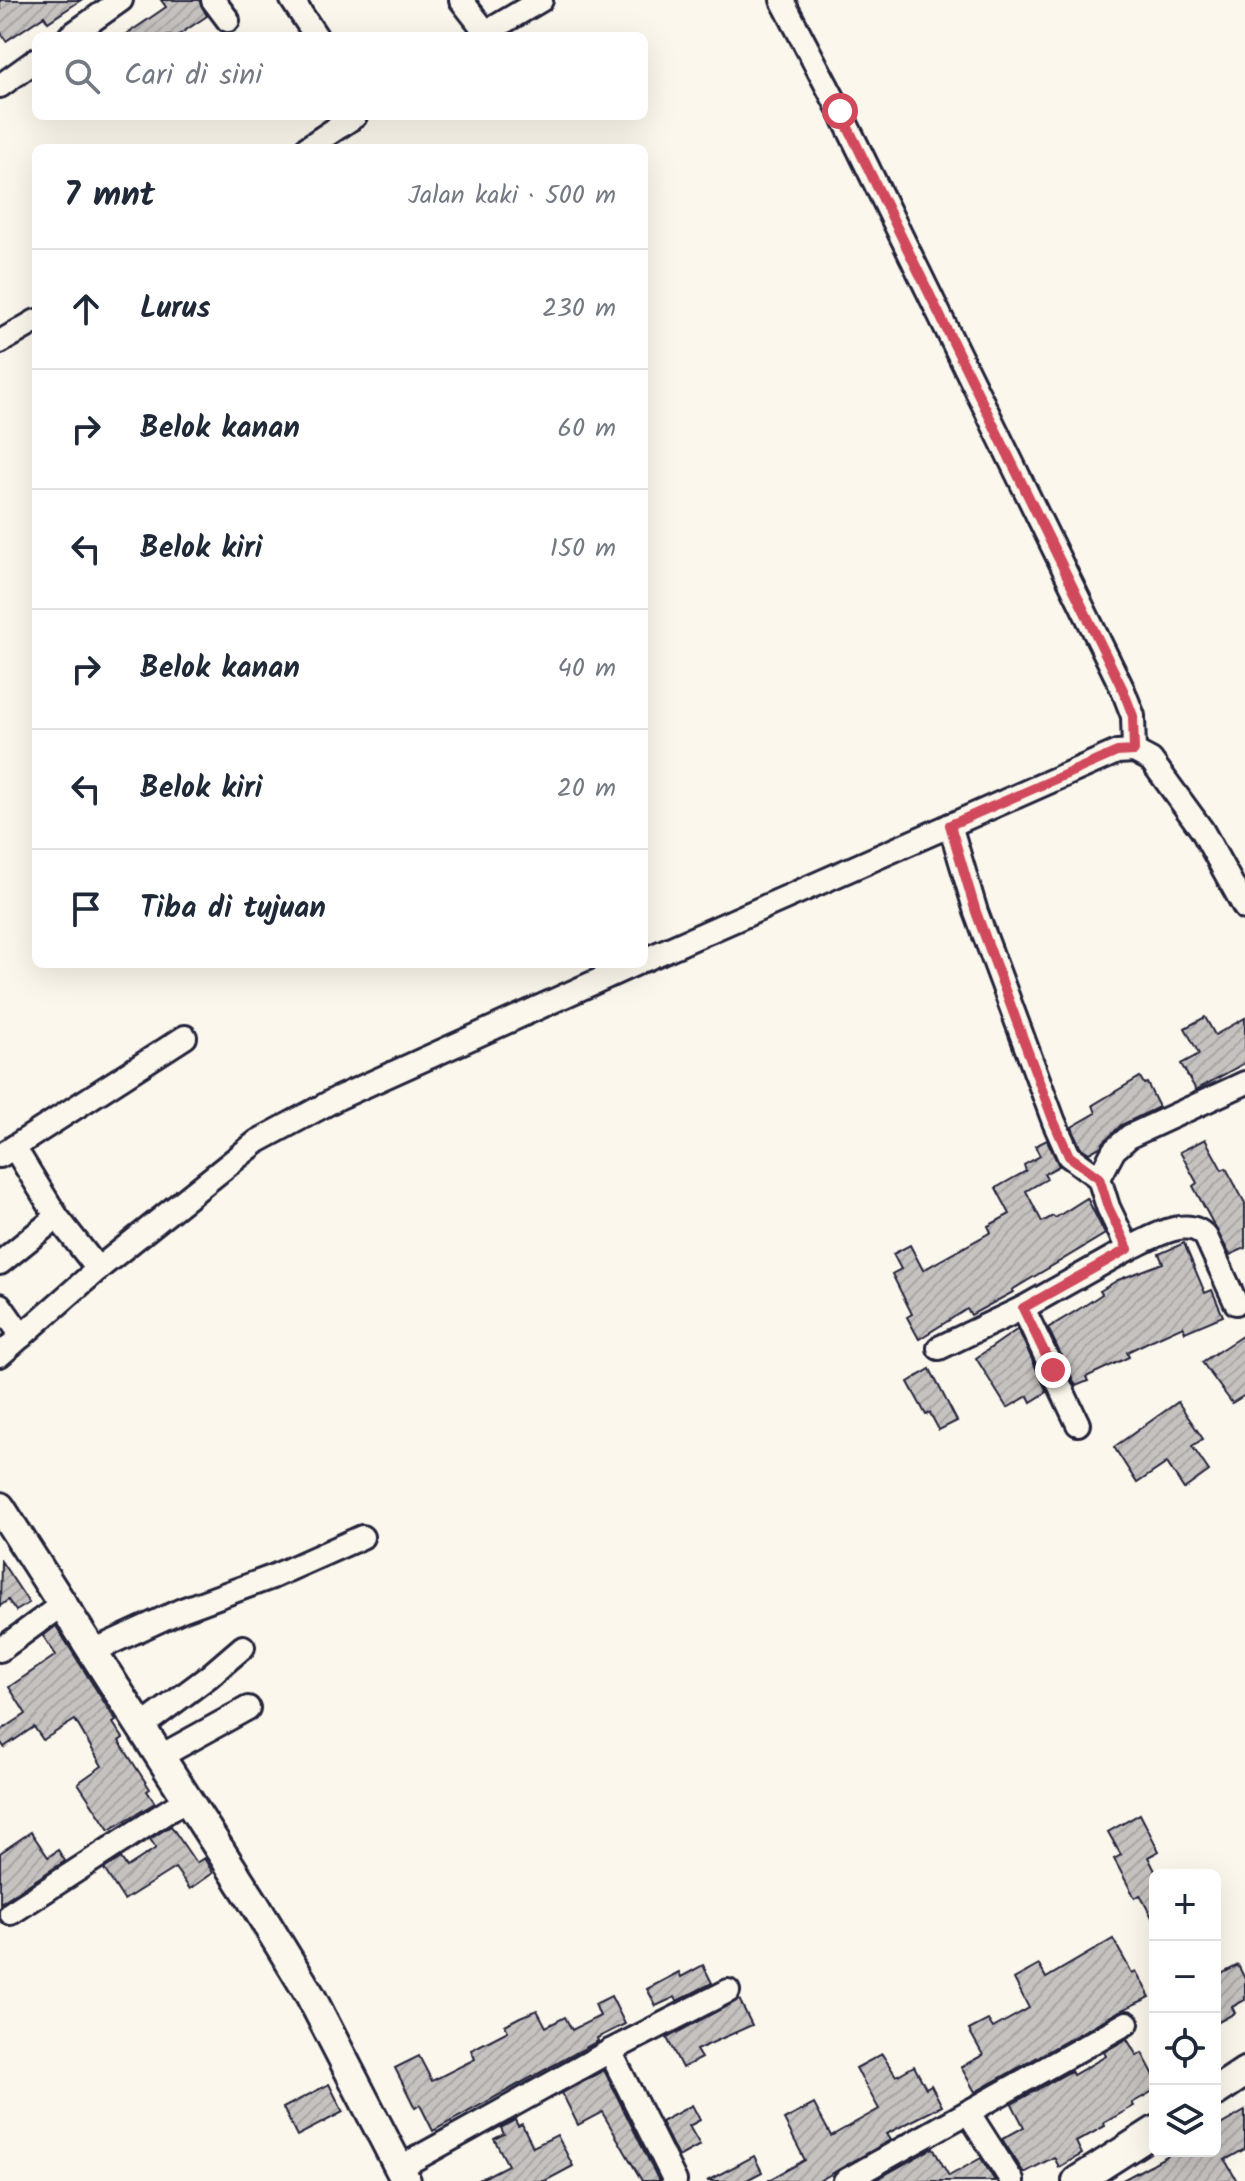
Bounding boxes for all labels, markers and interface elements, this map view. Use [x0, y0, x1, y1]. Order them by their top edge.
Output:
search box [32, 32, 648, 120]
text: Cari di sini [124, 52, 262, 100]
icon: search [60, 54, 104, 98]
route start [822, 93, 858, 129]
text: 7 mnt [64, 169, 155, 223]
text: Jalan kaki · 500 m [408, 175, 616, 217]
text: Lurus [140, 285, 210, 333]
icon: ahead [64, 287, 108, 331]
text: 230 m [542, 288, 616, 330]
text: Belok kanan [140, 405, 300, 453]
icon: right [64, 407, 108, 451]
text: 60 m [557, 408, 616, 450]
text: Belok kiri [140, 525, 263, 573]
icon: left [64, 527, 108, 571]
text: 150 m [550, 528, 616, 570]
text: Belok kanan [140, 645, 300, 693]
icon: right [64, 647, 108, 691]
text: 40 m [558, 648, 616, 690]
text: Belok kiri [140, 765, 263, 813]
icon: left [64, 767, 108, 811]
text: 20 m [557, 768, 616, 810]
text: Tiba di tujuan [140, 885, 326, 933]
icon: arrive [64, 887, 108, 931]
route end [1035, 1352, 1071, 1388]
map controls [1149, 1869, 1221, 2157]
button: + [1149, 1869, 1221, 1941]
button: − [1149, 1941, 1221, 2013]
button: locate [1149, 2013, 1221, 2085]
button: layers [1149, 2085, 1221, 2157]

